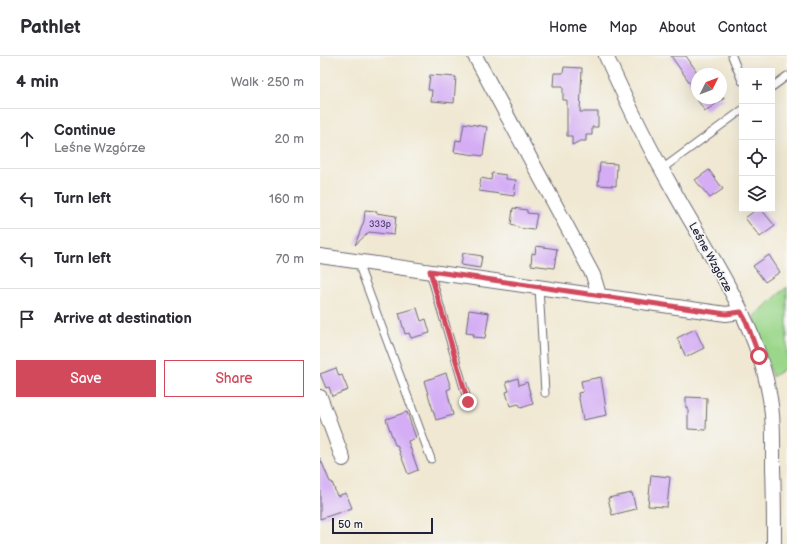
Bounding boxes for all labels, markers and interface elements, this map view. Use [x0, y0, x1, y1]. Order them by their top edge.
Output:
text: Pathlet [20, 16, 81, 39]
text: Home [549, 19, 587, 36]
text: Map [609, 19, 637, 36]
text: About [659, 19, 696, 36]
text: Contact [718, 19, 767, 36]
north arrow [691, 68, 727, 104]
map controls [739, 68, 775, 212]
button: + [739, 68, 775, 104]
text: 4 min [16, 72, 59, 92]
text: Walk · 250 m [231, 74, 304, 90]
button: − [739, 104, 775, 140]
text: Continue [54, 121, 116, 140]
icon: ahead [16, 128, 38, 150]
text: 20 m [274, 131, 304, 147]
text: Leśne Wzgórze [54, 140, 146, 156]
button: locate [739, 140, 775, 176]
button: layers [739, 176, 775, 212]
icon: left [16, 188, 38, 210]
text: Turn left [54, 189, 111, 208]
text: 160 m [269, 191, 304, 207]
house number: 333p [369, 219, 391, 230]
street label: Leśne Wzgórze [686, 220, 735, 295]
icon: left [16, 248, 38, 270]
text: Turn left [54, 249, 111, 268]
text: 70 m [276, 251, 304, 267]
icon: arrive [16, 308, 38, 330]
text: Arrive at destination [54, 309, 192, 328]
route start [750, 347, 768, 365]
button: Save [16, 360, 156, 397]
button: Share [164, 360, 304, 397]
route end [459, 393, 477, 411]
scale bar [332, 516, 433, 535]
text: 50 m [338, 518, 363, 531]

